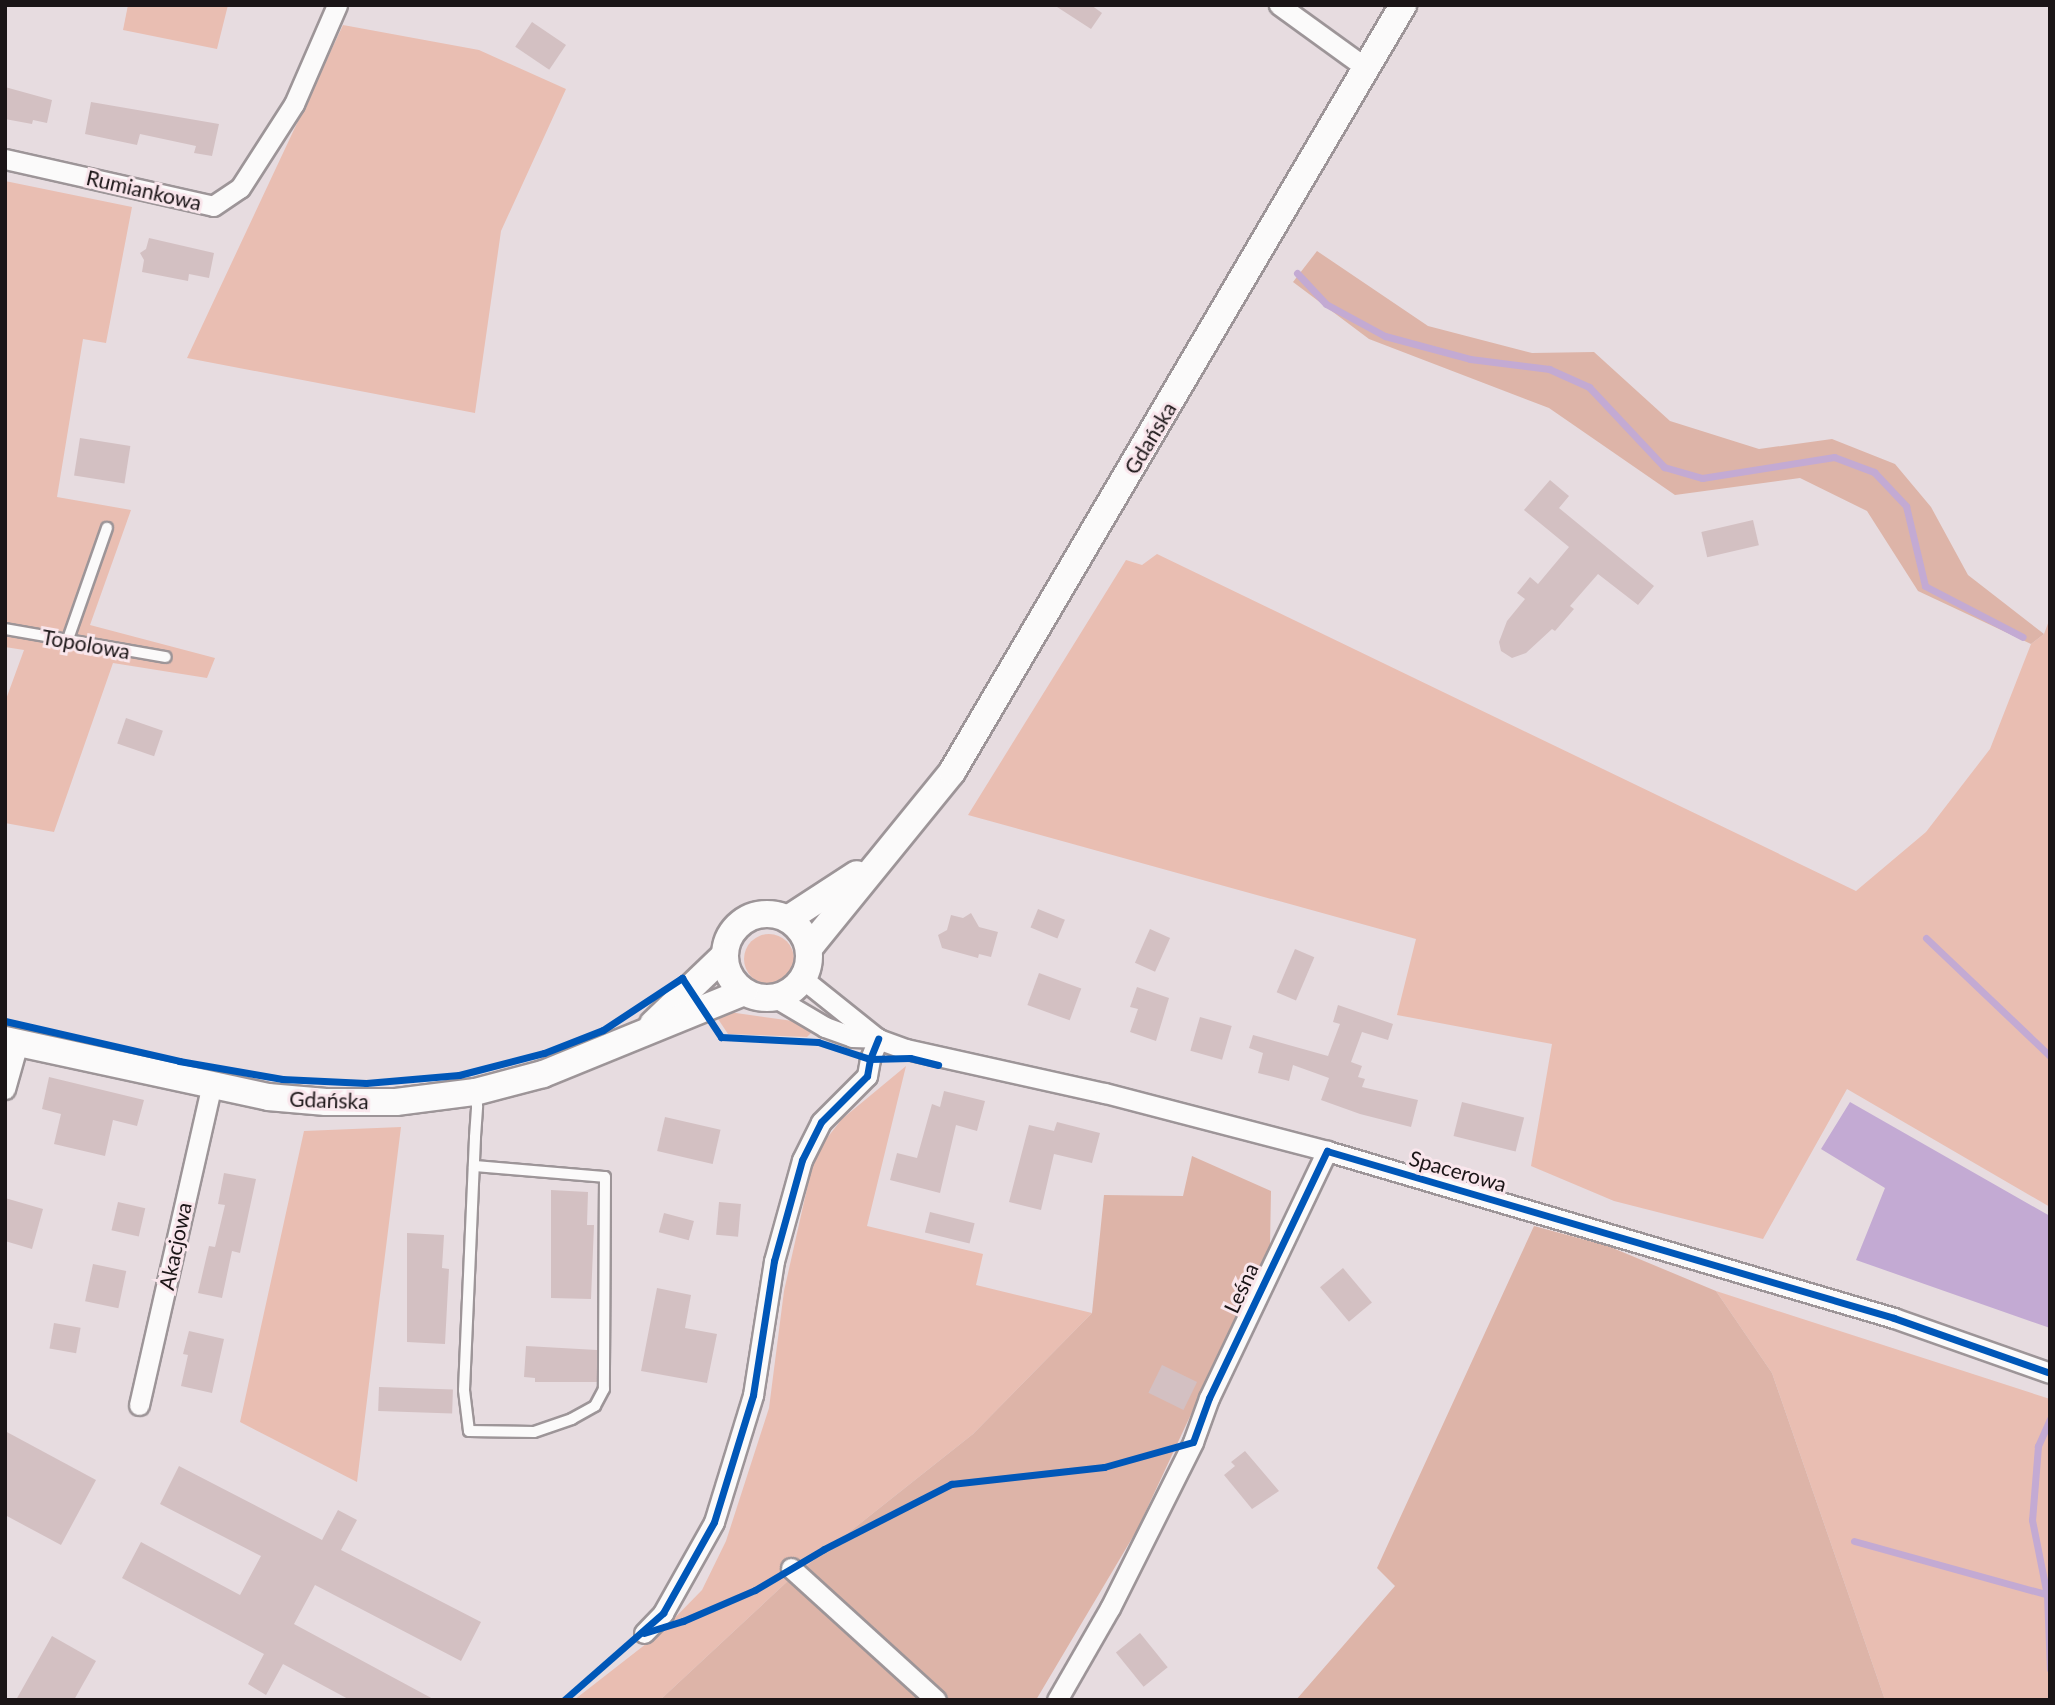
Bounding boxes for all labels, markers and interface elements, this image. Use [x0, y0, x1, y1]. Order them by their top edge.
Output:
street label: Rumiankowa [84, 165, 204, 215]
street label: Gdańska [1119, 398, 1181, 478]
street label: Topolowa [40, 624, 132, 664]
street label: Gdańska [289, 1086, 369, 1114]
street label: Spacerowa [1406, 1145, 1510, 1197]
street label: Akacjowa [153, 1200, 197, 1292]
street label: Leśna [1219, 1259, 1263, 1317]

